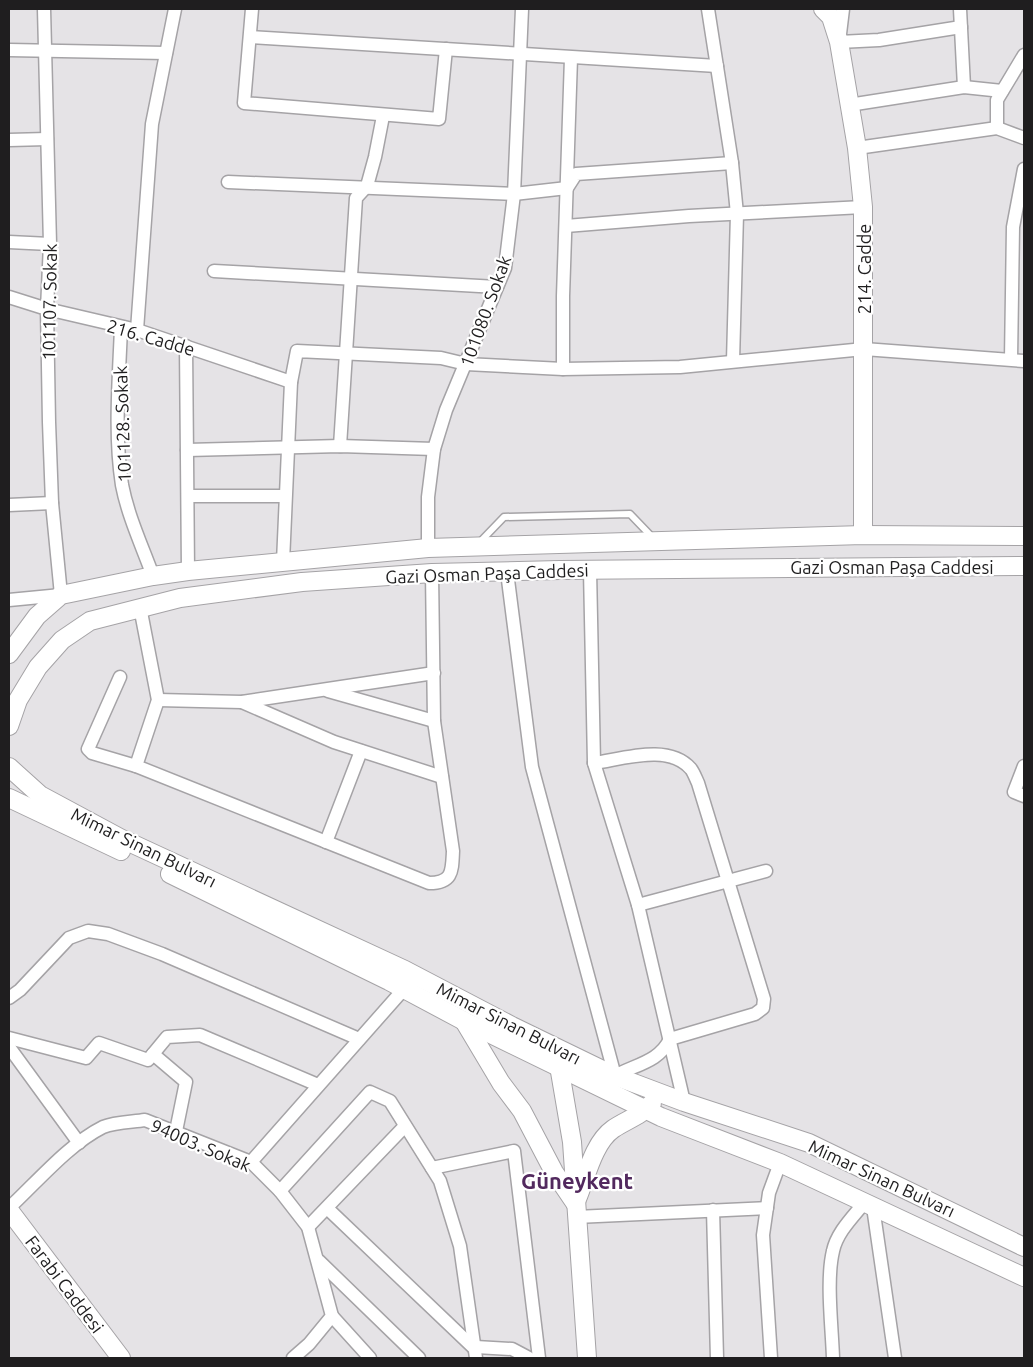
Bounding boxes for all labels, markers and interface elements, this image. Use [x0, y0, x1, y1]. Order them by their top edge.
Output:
street label: 214. Cadde [854, 224, 874, 314]
street label: 101107. Sokak [38, 243, 60, 361]
street label: 101080. Sokak [456, 253, 514, 369]
street label: 216. Cadde [105, 315, 197, 359]
street label: 101128. Sokak [110, 365, 134, 483]
street label: Gazi Osman Paşa Caddesi [790, 557, 994, 577]
street label: Gazi Osman Paşa Caddesi [385, 559, 589, 587]
street label: Mimar Sinan Bulvarı [68, 803, 220, 891]
street label: Mimar Sinan Bulvarı [434, 978, 584, 1068]
street label: 94003. Sokak [148, 1115, 254, 1175]
street label: Mimar Sinan Bulvarı [806, 1135, 958, 1221]
district label: Güneykent [521, 1168, 633, 1193]
street label: Farabi Caddesi [22, 1231, 108, 1337]

